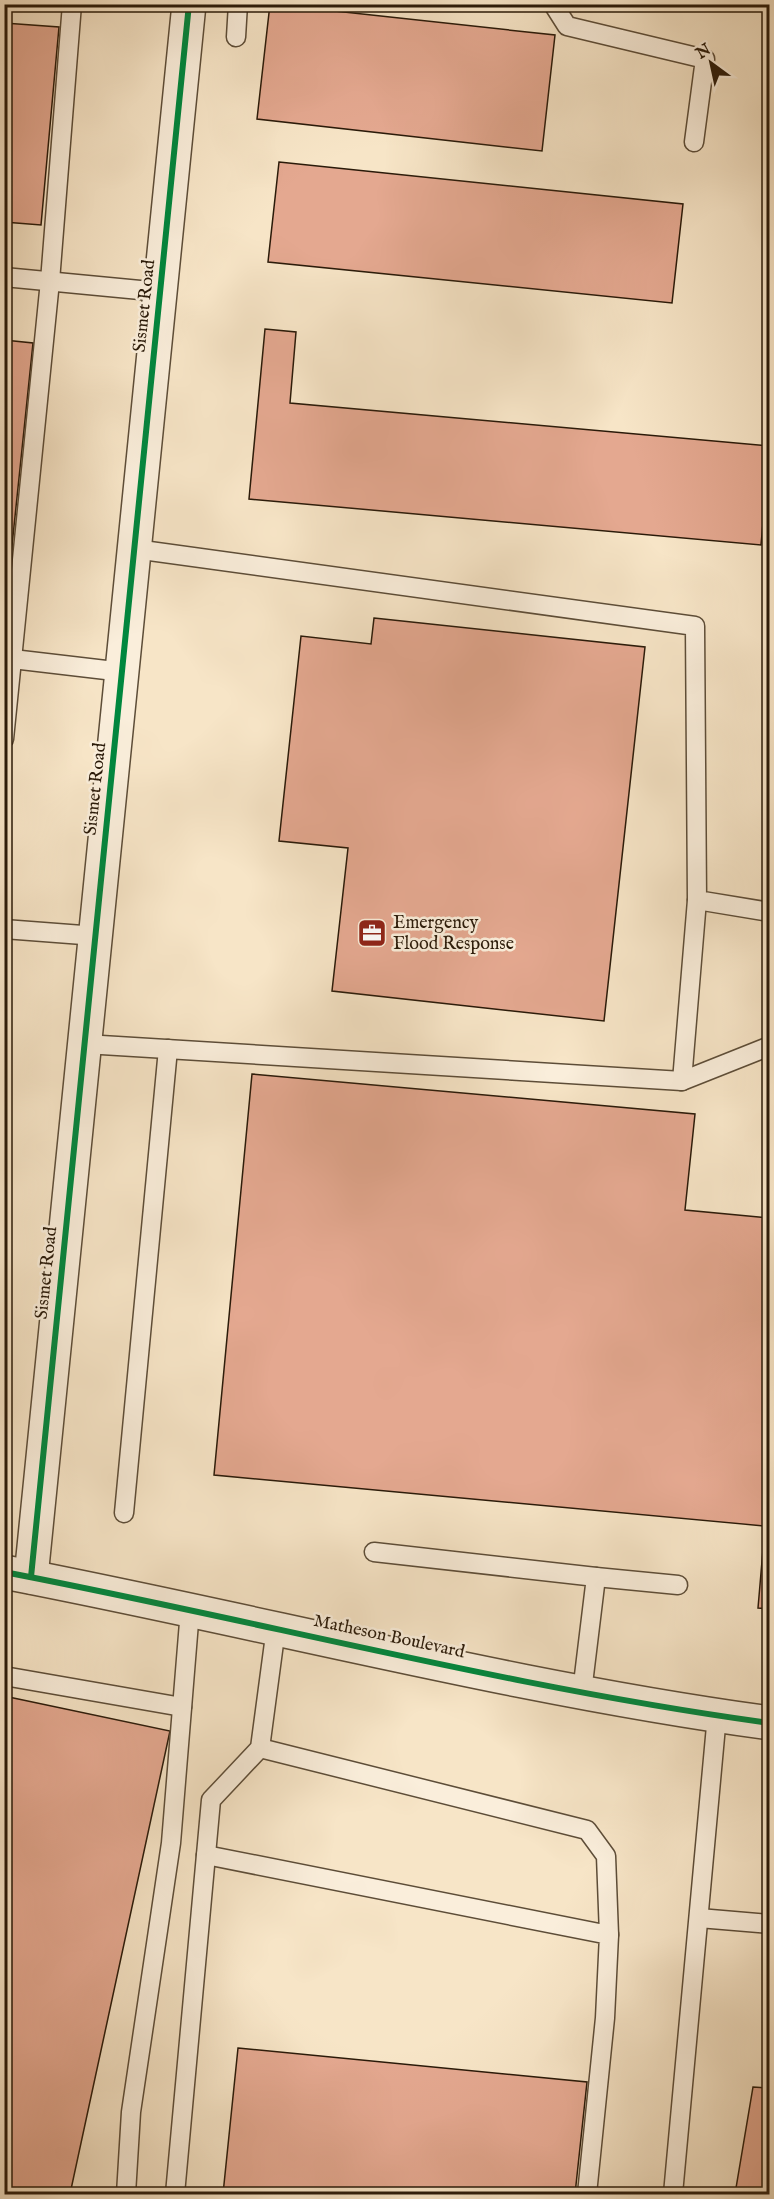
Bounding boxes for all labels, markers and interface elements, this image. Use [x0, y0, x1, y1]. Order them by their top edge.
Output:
north arrow [681, 33, 741, 93]
text: N [692, 40, 715, 65]
street label: Sismet Road [129, 258, 161, 354]
street label: Sismet Road [80, 741, 112, 837]
place label: Emergency Flood Response [393, 912, 514, 956]
office icon: Emergency Flood Response [356, 917, 388, 949]
street label: Sismet Road [31, 1225, 63, 1321]
street label: Matheson Boulevard [311, 1610, 467, 1664]

